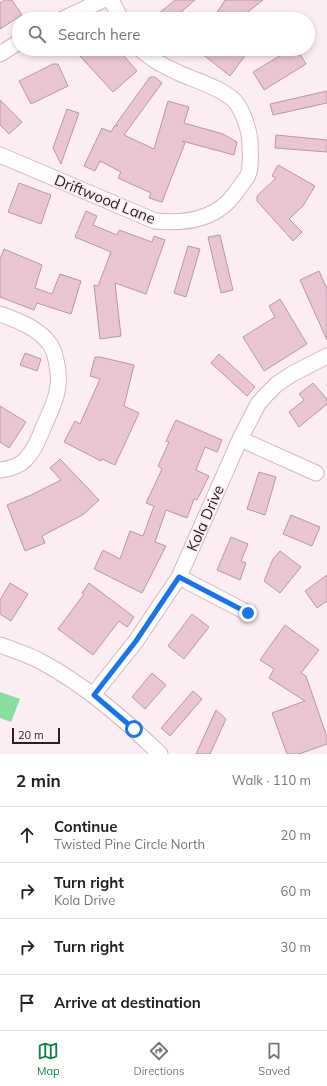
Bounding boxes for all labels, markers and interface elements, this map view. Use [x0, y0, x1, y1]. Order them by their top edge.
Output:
search box [12, 12, 315, 56]
icon: search [26, 23, 48, 45]
text: Search here [58, 25, 140, 44]
street label: Driftwood Lane [52, 170, 158, 228]
street label: Kola Drive [182, 482, 228, 554]
route end [239, 604, 257, 622]
route start [125, 720, 143, 738]
scale bar [12, 726, 60, 745]
text: 20 m [18, 728, 44, 742]
text: 2 min [16, 770, 61, 791]
text: Walk · 110 m [232, 772, 311, 788]
text: Continue [54, 817, 117, 836]
icon: ahead [16, 824, 38, 846]
text: 20 m [281, 827, 311, 843]
text: Twisted Pine Circle North [54, 836, 205, 852]
text: Turn right [54, 873, 124, 892]
icon: right [16, 880, 38, 902]
text: 60 m [281, 883, 311, 899]
text: Kola Drive [54, 892, 115, 908]
icon: right [16, 936, 38, 958]
text: Turn right [54, 937, 124, 956]
text: 30 m [281, 939, 311, 955]
icon: arrive [16, 992, 38, 1014]
text: Arrive at destination [54, 993, 201, 1012]
tab: Map [37, 1040, 60, 1078]
tab: Directions [134, 1040, 184, 1078]
tab: Saved [258, 1040, 290, 1078]

